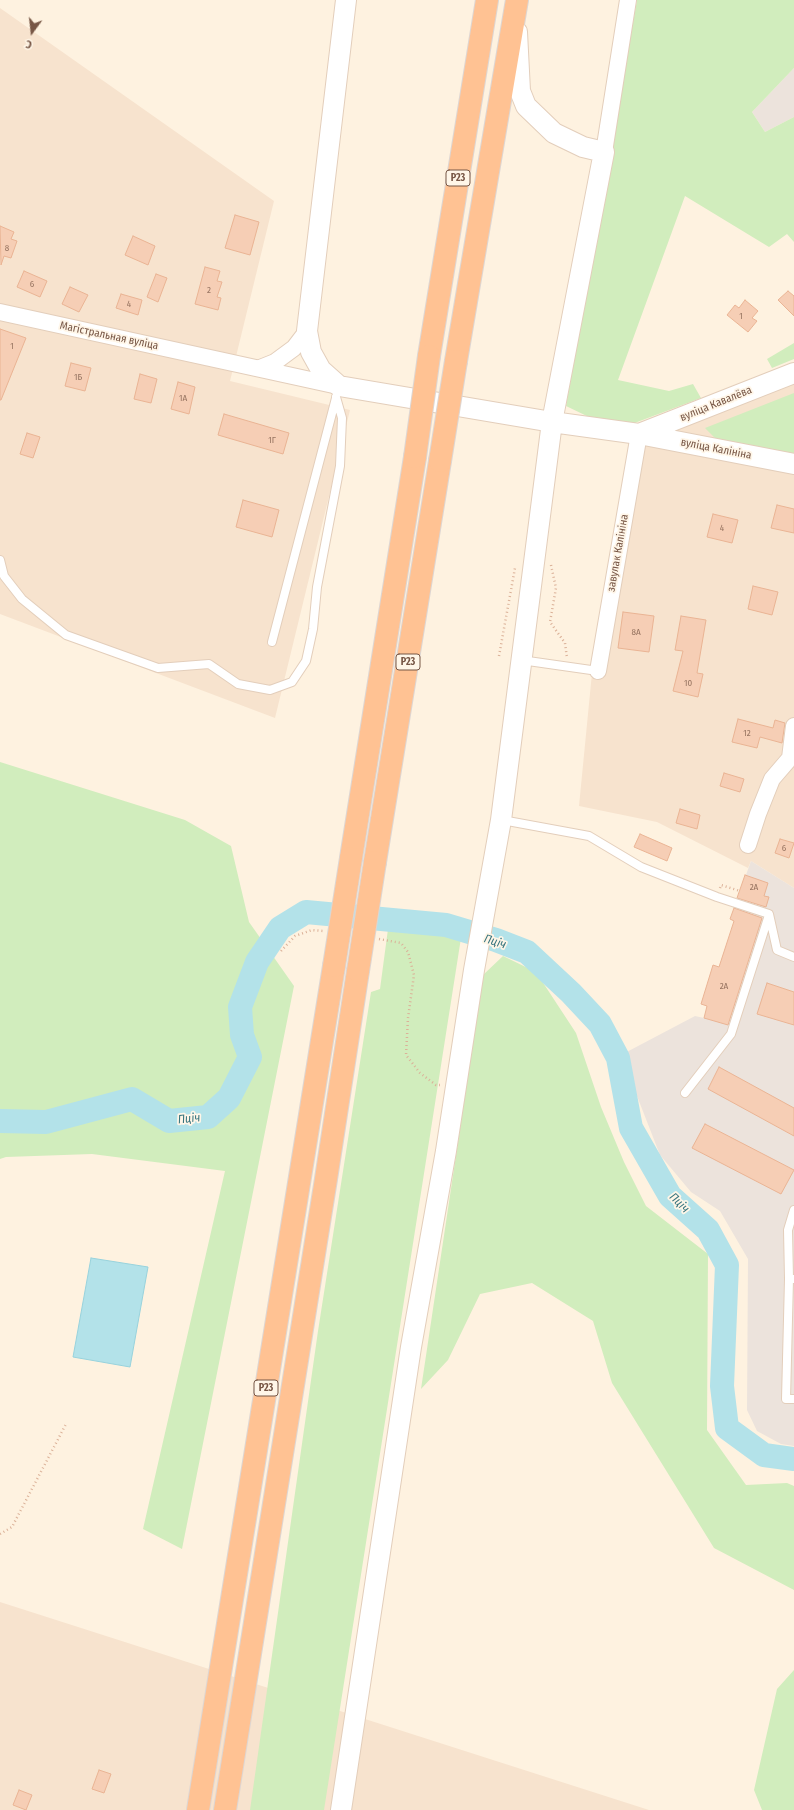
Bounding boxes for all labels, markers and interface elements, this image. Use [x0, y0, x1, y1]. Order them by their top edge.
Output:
north arrow [12, 12, 52, 52]
text: С [24, 37, 33, 51]
road number: Р23 [446, 170, 470, 186]
house number: 8 [5, 243, 9, 253]
house number: 6 [30, 279, 34, 289]
house number: 2 [207, 285, 211, 295]
house number: 4 [127, 299, 131, 309]
house number: 1 [739, 311, 743, 321]
street label: Магістральная вуліца [59, 319, 159, 353]
house number: 1 [10, 341, 14, 351]
house number: 1Б [74, 372, 82, 382]
street label: вуліца Кавалёва [678, 384, 754, 424]
house number: 1А [179, 393, 187, 403]
house number: 1Г [268, 435, 276, 445]
street label: вуліца Калініна [679, 436, 753, 462]
street label: завулак Калініна [605, 513, 631, 593]
house number: 4 [720, 523, 724, 533]
house number: 8А [631, 627, 641, 637]
road number: Р23 [396, 654, 420, 670]
house number: 10 [684, 678, 692, 688]
house number: 12 [743, 728, 751, 738]
house number: 6 [782, 843, 786, 853]
house number: 2А [750, 882, 758, 892]
water label: Пціч [482, 932, 508, 952]
house number: 2А [720, 981, 728, 991]
water label: Пціч [177, 1111, 201, 1127]
water label: Пціч [666, 1190, 692, 1216]
road number: Р23 [254, 1380, 278, 1396]

